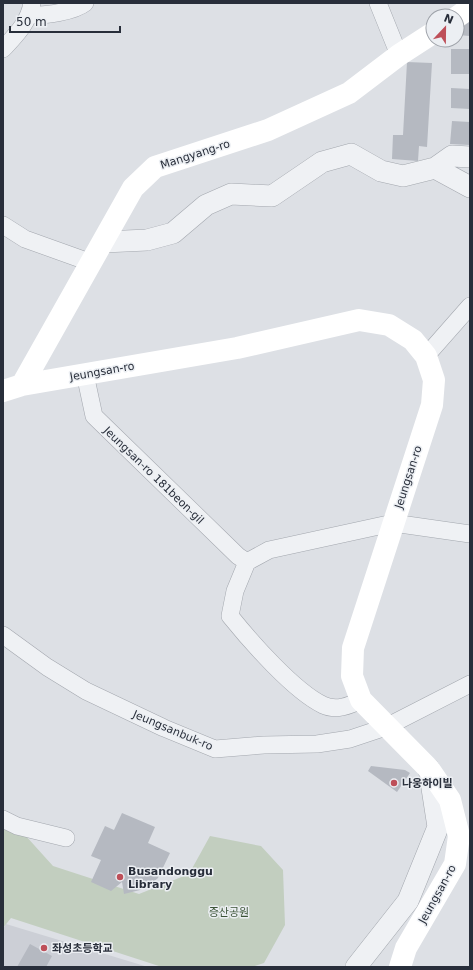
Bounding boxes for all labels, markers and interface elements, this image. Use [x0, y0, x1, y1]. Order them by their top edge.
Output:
scale bar [10, 8, 120, 34]
north arrow [425, 8, 465, 48]
text: N [442, 11, 455, 27]
text: 50 m [16, 15, 47, 29]
street label: Mangyang-ro [159, 137, 232, 172]
street label: Jeungsan-ro [68, 359, 136, 384]
street label: Jeungsan-ro 181beon-gil [100, 423, 206, 527]
street label: Jeungsan-ro [392, 444, 425, 511]
street label: Jeungsanbuk-ro [130, 707, 215, 753]
place label: 나웅하이빌 [402, 777, 453, 790]
marker: 나웅하이빌 [389, 778, 399, 788]
street label: Jeungsan-ro [415, 862, 459, 927]
place label: Busandonggu Library [128, 865, 213, 891]
marker: Busandonggu Library [115, 872, 125, 882]
park label: 증산공원 [209, 906, 249, 919]
place label: 좌성초등학교 [52, 942, 113, 955]
marker: 좌성초등학교 [39, 943, 49, 953]

